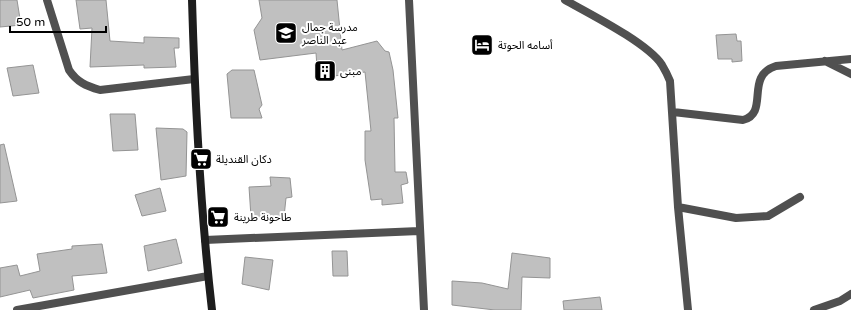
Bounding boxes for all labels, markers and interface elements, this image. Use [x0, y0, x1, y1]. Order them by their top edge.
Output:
scale bar [10, 8, 106, 34]
text: 50 m [16, 15, 45, 29]
school or university icon: مدرسة جمال عبد الناصر [273, 20, 299, 46]
place label: مدرسة جمال عبد الناصر [301, 21, 358, 47]
hotel icon: أسامه الحوتة [469, 32, 495, 58]
place label: أسامه الحوتة [498, 39, 553, 52]
building icon: مبنى [312, 58, 338, 84]
place label: مبنى [340, 65, 362, 78]
supermarket icon: دكان القنديلة [188, 146, 214, 172]
place label: دكان القنديلة [216, 153, 272, 166]
supermarket icon: طاحونة طرينة [205, 204, 231, 230]
place label: طاحونة طرينة [234, 211, 291, 224]

